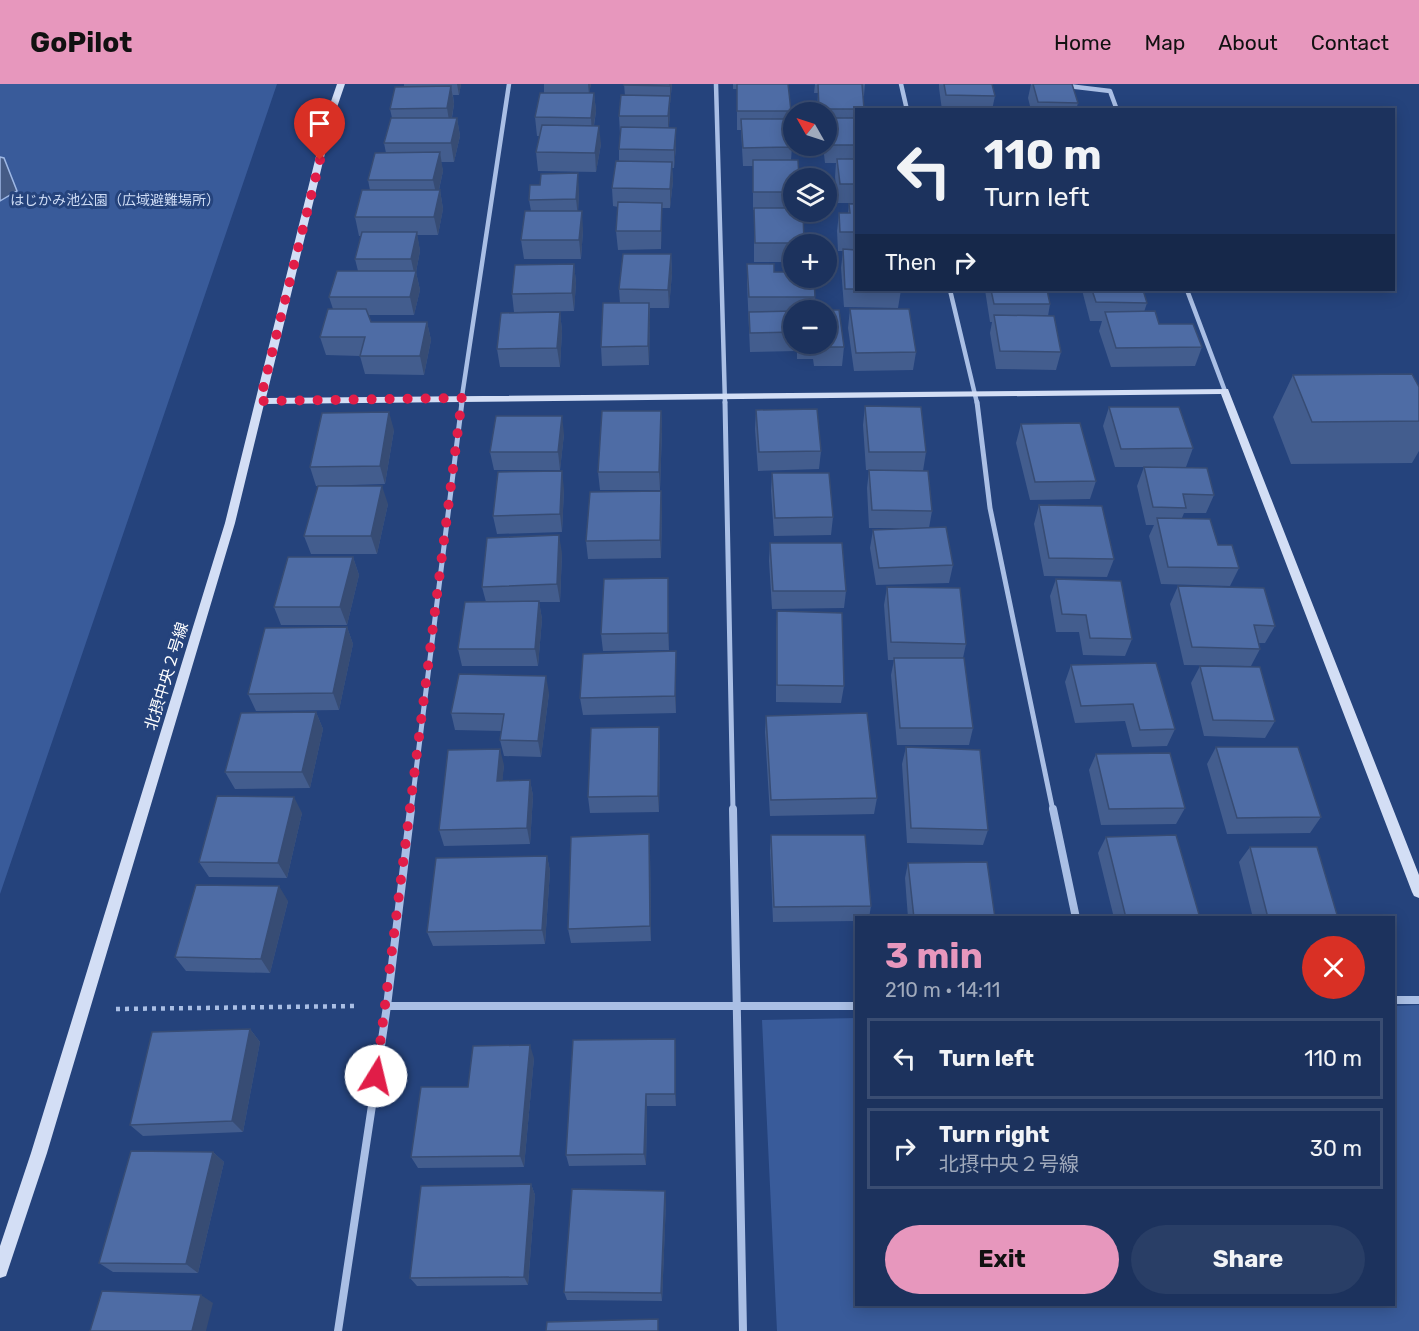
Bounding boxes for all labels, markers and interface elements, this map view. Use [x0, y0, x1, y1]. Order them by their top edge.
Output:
text: GoPilot [30, 26, 132, 59]
text: Home [1054, 30, 1111, 55]
text: Map [1144, 30, 1185, 55]
text: About [1218, 30, 1278, 55]
text: Contact [1311, 30, 1389, 55]
pin [294, 98, 345, 160]
north arrow [783, 102, 837, 156]
map controls [783, 102, 837, 354]
icon: arrive [303, 107, 336, 140]
text: 110 m [984, 130, 1102, 180]
icon: left [885, 132, 963, 210]
button: layers [783, 168, 837, 222]
text: Turn left [984, 181, 1089, 213]
park label: はじかみ池公園（広域避難場所） [10, 192, 220, 209]
button: + [783, 234, 837, 288]
icon: right [948, 246, 981, 279]
text: Then [885, 249, 936, 276]
button: − [783, 300, 837, 354]
street label: 北摂中央２号線 [141, 620, 192, 732]
text: 3 min [885, 934, 983, 977]
button: close [1302, 936, 1365, 999]
text: 210 m · 14:11 [885, 978, 1000, 1002]
icon: left [888, 1042, 921, 1075]
position arrow [344, 1044, 408, 1108]
text: Turn left [939, 1045, 1034, 1072]
text: 110 m [1304, 1045, 1362, 1072]
text: Turn right [939, 1121, 1049, 1148]
icon: right [888, 1132, 921, 1165]
text: 30 m [1310, 1135, 1362, 1162]
text: 北摂中央２号線 [939, 1152, 1079, 1176]
button: Exit [885, 1225, 1119, 1294]
button: Share [1131, 1225, 1365, 1294]

